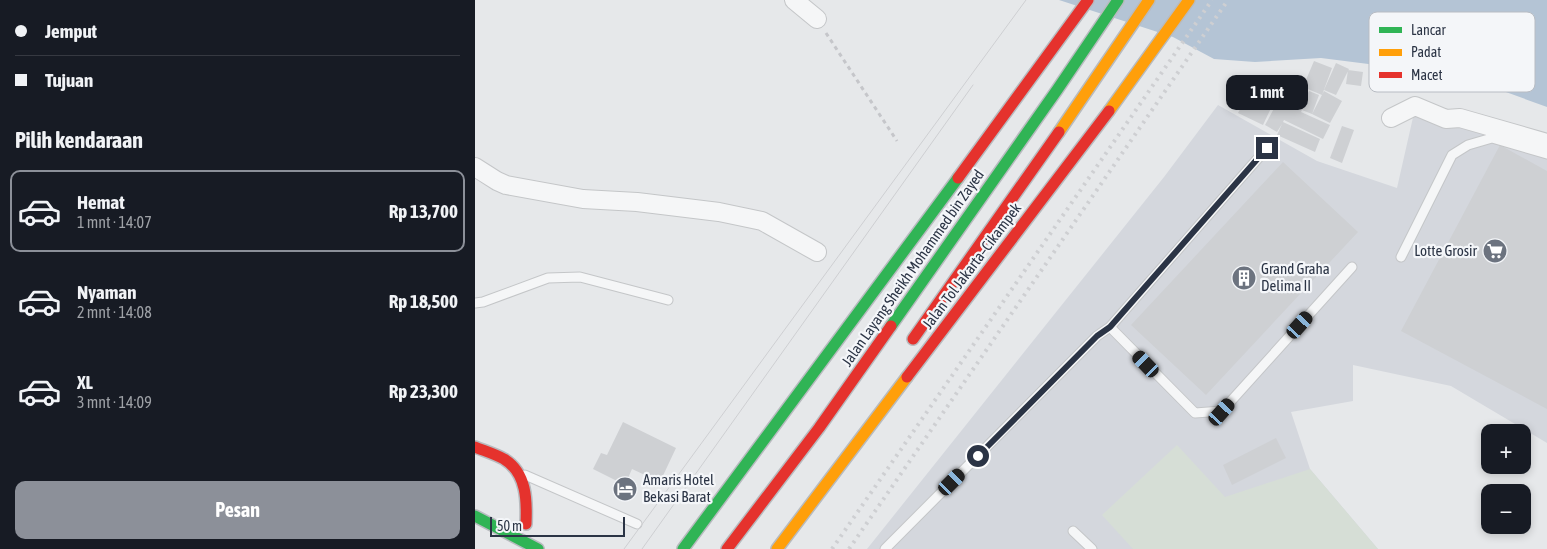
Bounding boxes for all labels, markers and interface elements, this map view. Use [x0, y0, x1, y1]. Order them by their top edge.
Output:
legend [1369, 12, 1535, 92]
text: Jemput [45, 20, 97, 42]
text: Lancar [1411, 22, 1446, 38]
text: Padat [1411, 44, 1441, 60]
text: Macet [1411, 67, 1442, 83]
text: Tujuan [45, 69, 93, 91]
callout: 1 mnt [1226, 76, 1308, 110]
text: 1 mnt [1250, 83, 1284, 101]
text: Pilih kendaraan [15, 127, 143, 153]
route end [1256, 137, 1278, 159]
street label: Jalan Layang Sheikh Mohammed bin Zayed [838, 166, 987, 369]
icon: car [17, 189, 62, 234]
text: Hemat [77, 191, 125, 213]
street label: Jalan Tol Jakarta–Cikampek [919, 199, 1025, 332]
text: Rp 13,700 [389, 200, 458, 222]
text: 1 mnt · 14:07 [77, 213, 152, 231]
supermarket icon: Lotte Grosir [1482, 238, 1508, 264]
place label: Lotte Grosir [1414, 242, 1478, 259]
place label: Grand Graha Delima II [1261, 260, 1330, 294]
building icon: Grand Graha Delima II [1231, 265, 1257, 291]
icon: car [17, 279, 62, 324]
text: Nyaman [77, 281, 136, 303]
text: Rp 18,500 [389, 290, 458, 312]
text: 2 mnt · 14:08 [77, 303, 152, 321]
car [1284, 309, 1315, 341]
car [1130, 348, 1161, 380]
icon: car [17, 369, 62, 414]
text: XL [77, 371, 93, 393]
text: Rp 23,300 [389, 380, 458, 402]
text: 3 mnt · 14:09 [77, 393, 152, 411]
car [1206, 396, 1237, 428]
map controls [1481, 424, 1531, 534]
button: + [1481, 424, 1531, 474]
route start [967, 445, 989, 467]
car [936, 466, 967, 498]
place label: Amaris Hotel Bekasi Barat [643, 471, 714, 505]
hotel icon: Amaris Hotel Bekasi Barat [612, 476, 638, 502]
button: Pesan [15, 481, 460, 539]
button: − [1481, 484, 1531, 534]
scale bar [490, 514, 625, 537]
text: 50 m [497, 518, 522, 534]

